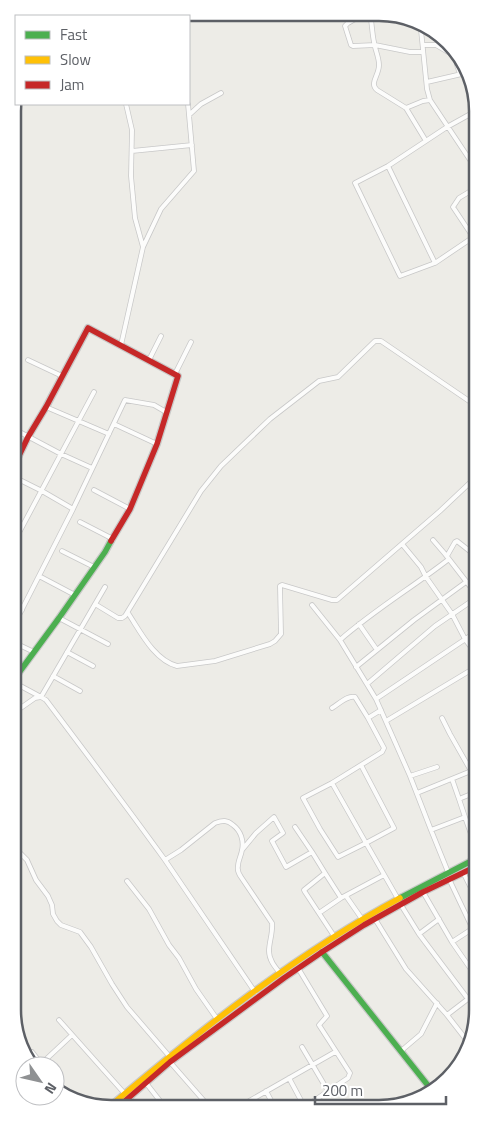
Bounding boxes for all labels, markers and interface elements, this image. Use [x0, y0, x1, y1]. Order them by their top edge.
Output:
legend [15, 15, 190, 105]
text: Fast [60, 23, 88, 46]
text: Slow [60, 48, 91, 71]
text: Jam [60, 73, 84, 96]
north arrow [15, 1056, 65, 1106]
scale bar [315, 1074, 446, 1106]
text: N [40, 1079, 63, 1098]
text: 200 m [322, 1079, 363, 1102]

